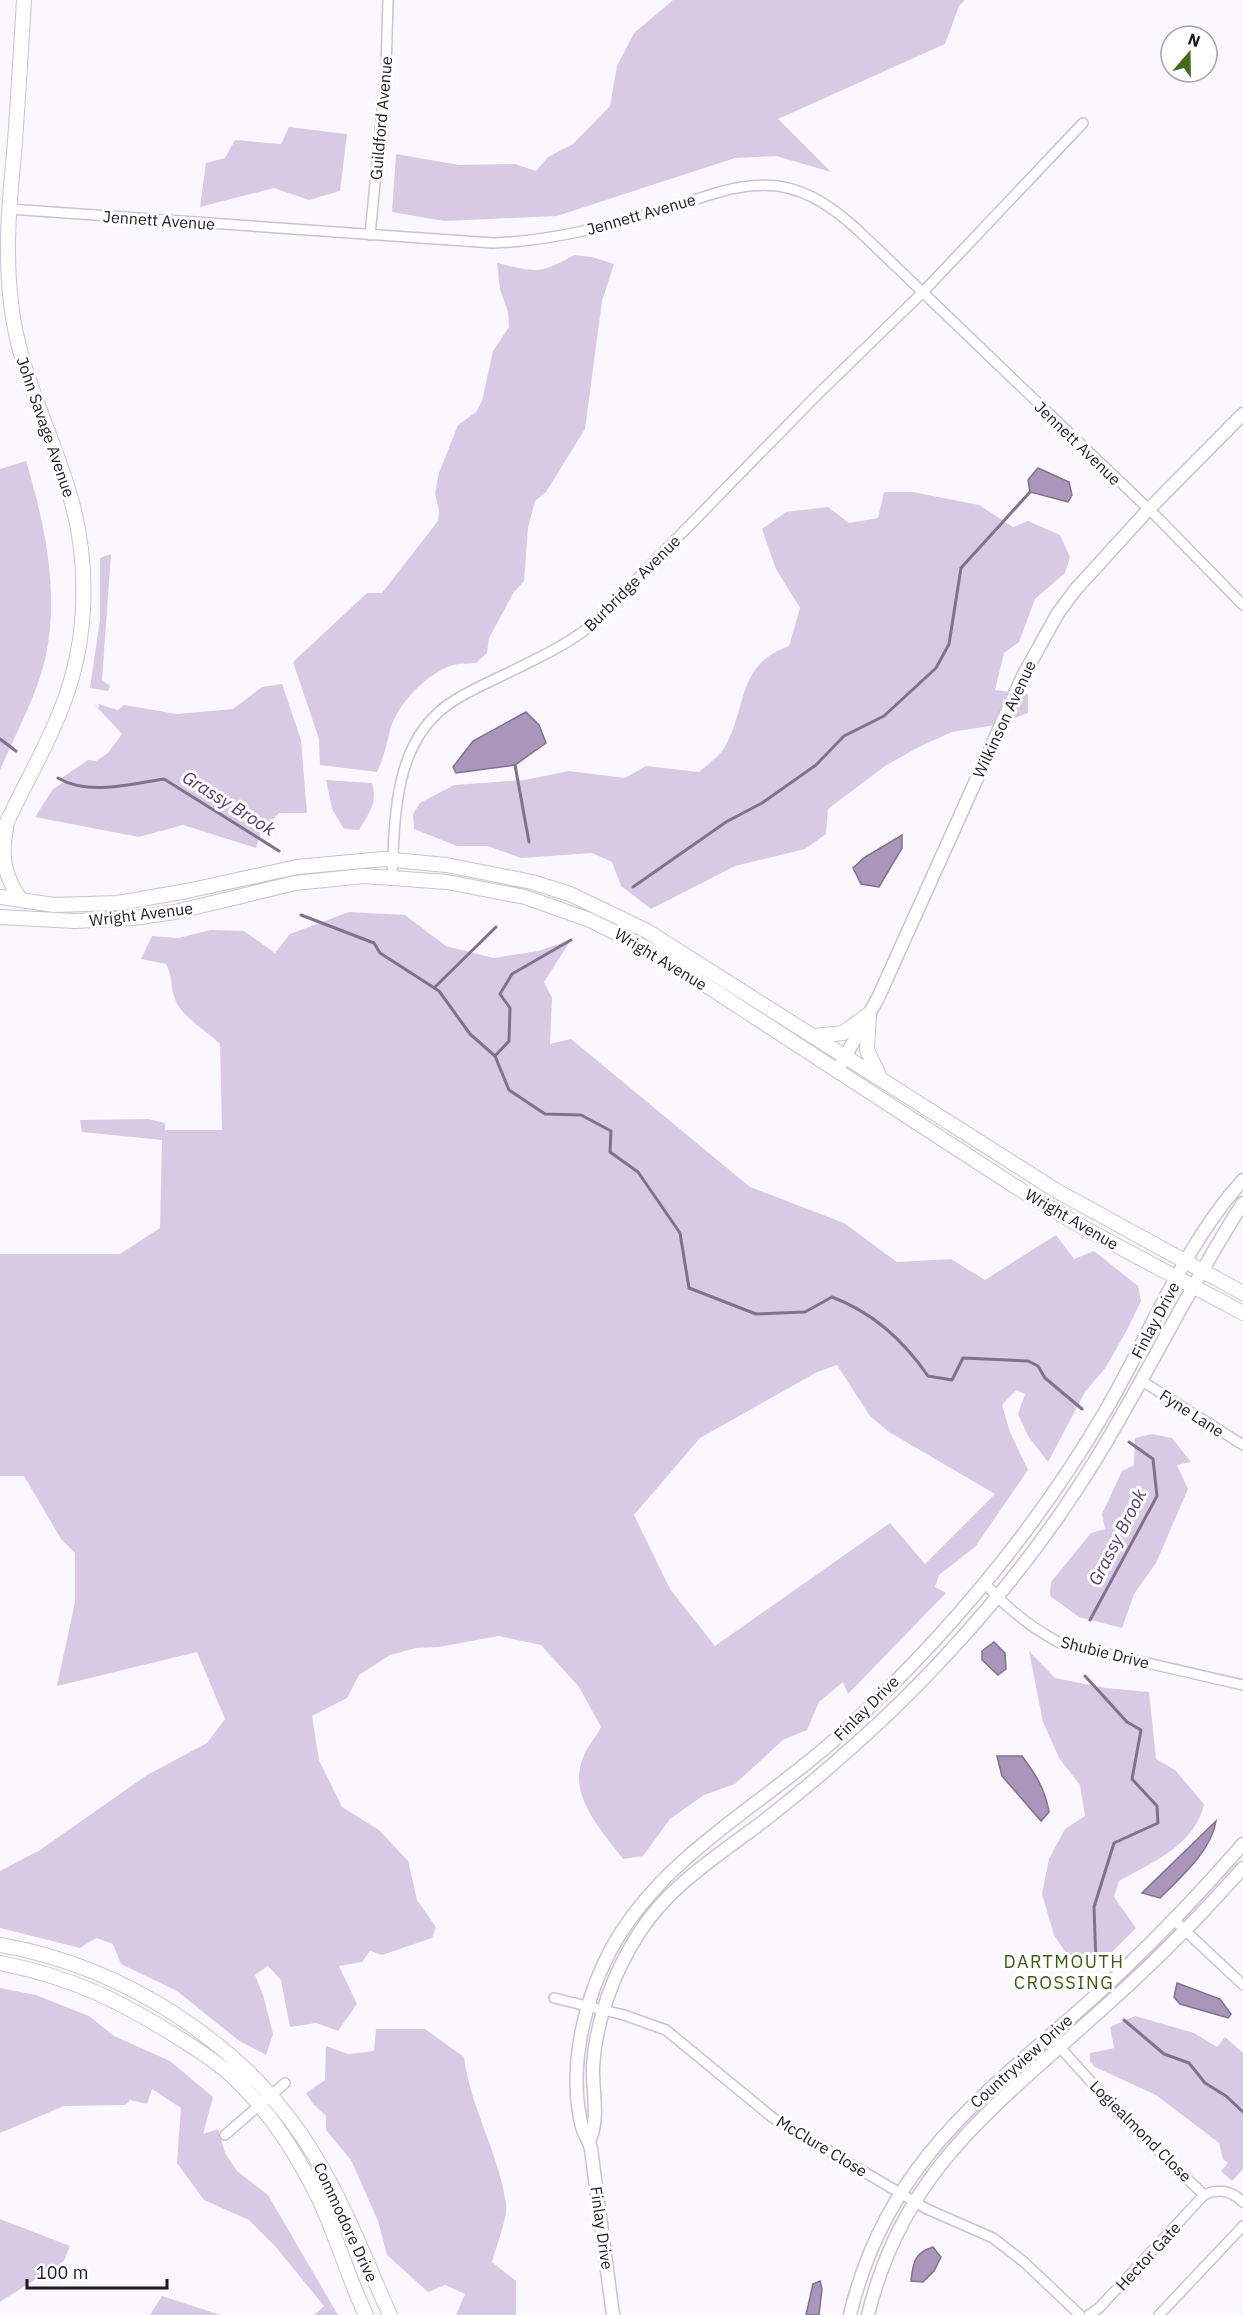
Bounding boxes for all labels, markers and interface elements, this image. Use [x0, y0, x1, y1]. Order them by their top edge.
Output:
north arrow [1159, 24, 1219, 84]
text: N [1185, 29, 1203, 51]
street label: Guildford Avenue [366, 55, 396, 181]
street label: Jennett Avenue [584, 189, 698, 239]
street label: Jennett Avenue [102, 206, 216, 234]
street label: John Savage Avenue [13, 354, 80, 500]
street label: Jennett Avenue [1031, 397, 1125, 489]
street label: Burbridge Avenue [580, 530, 685, 635]
street label: Wilkinson Avenue [968, 657, 1040, 781]
water label: Grassy Brook [178, 765, 280, 841]
street label: Wright Avenue [88, 898, 194, 930]
street label: Wright Avenue [611, 924, 711, 995]
street label: Wright Avenue [1022, 1184, 1122, 1254]
street label: Finlay Drive [1127, 1278, 1184, 1362]
street label: Fyne Lane [1156, 1385, 1228, 1441]
water label: Grassy Brook [1083, 1484, 1151, 1589]
street label: Shubie Drive [1059, 1631, 1152, 1673]
street label: Finlay Drive [829, 1671, 903, 1745]
district label: DARTMOUTH CROSSING [1004, 1950, 1124, 1994]
street label: Countryview Drive [966, 2010, 1076, 2112]
street label: Logiealmond Close [1086, 2076, 1196, 2186]
street label: McClure Close [773, 2111, 871, 2181]
street label: Commodore Drive [310, 2159, 383, 2285]
street label: Finlay Drive [586, 2185, 618, 2271]
street label: Hector Gate [1111, 2217, 1185, 2294]
scale bar [27, 2252, 166, 2290]
text: 100 m [36, 2261, 88, 2284]

